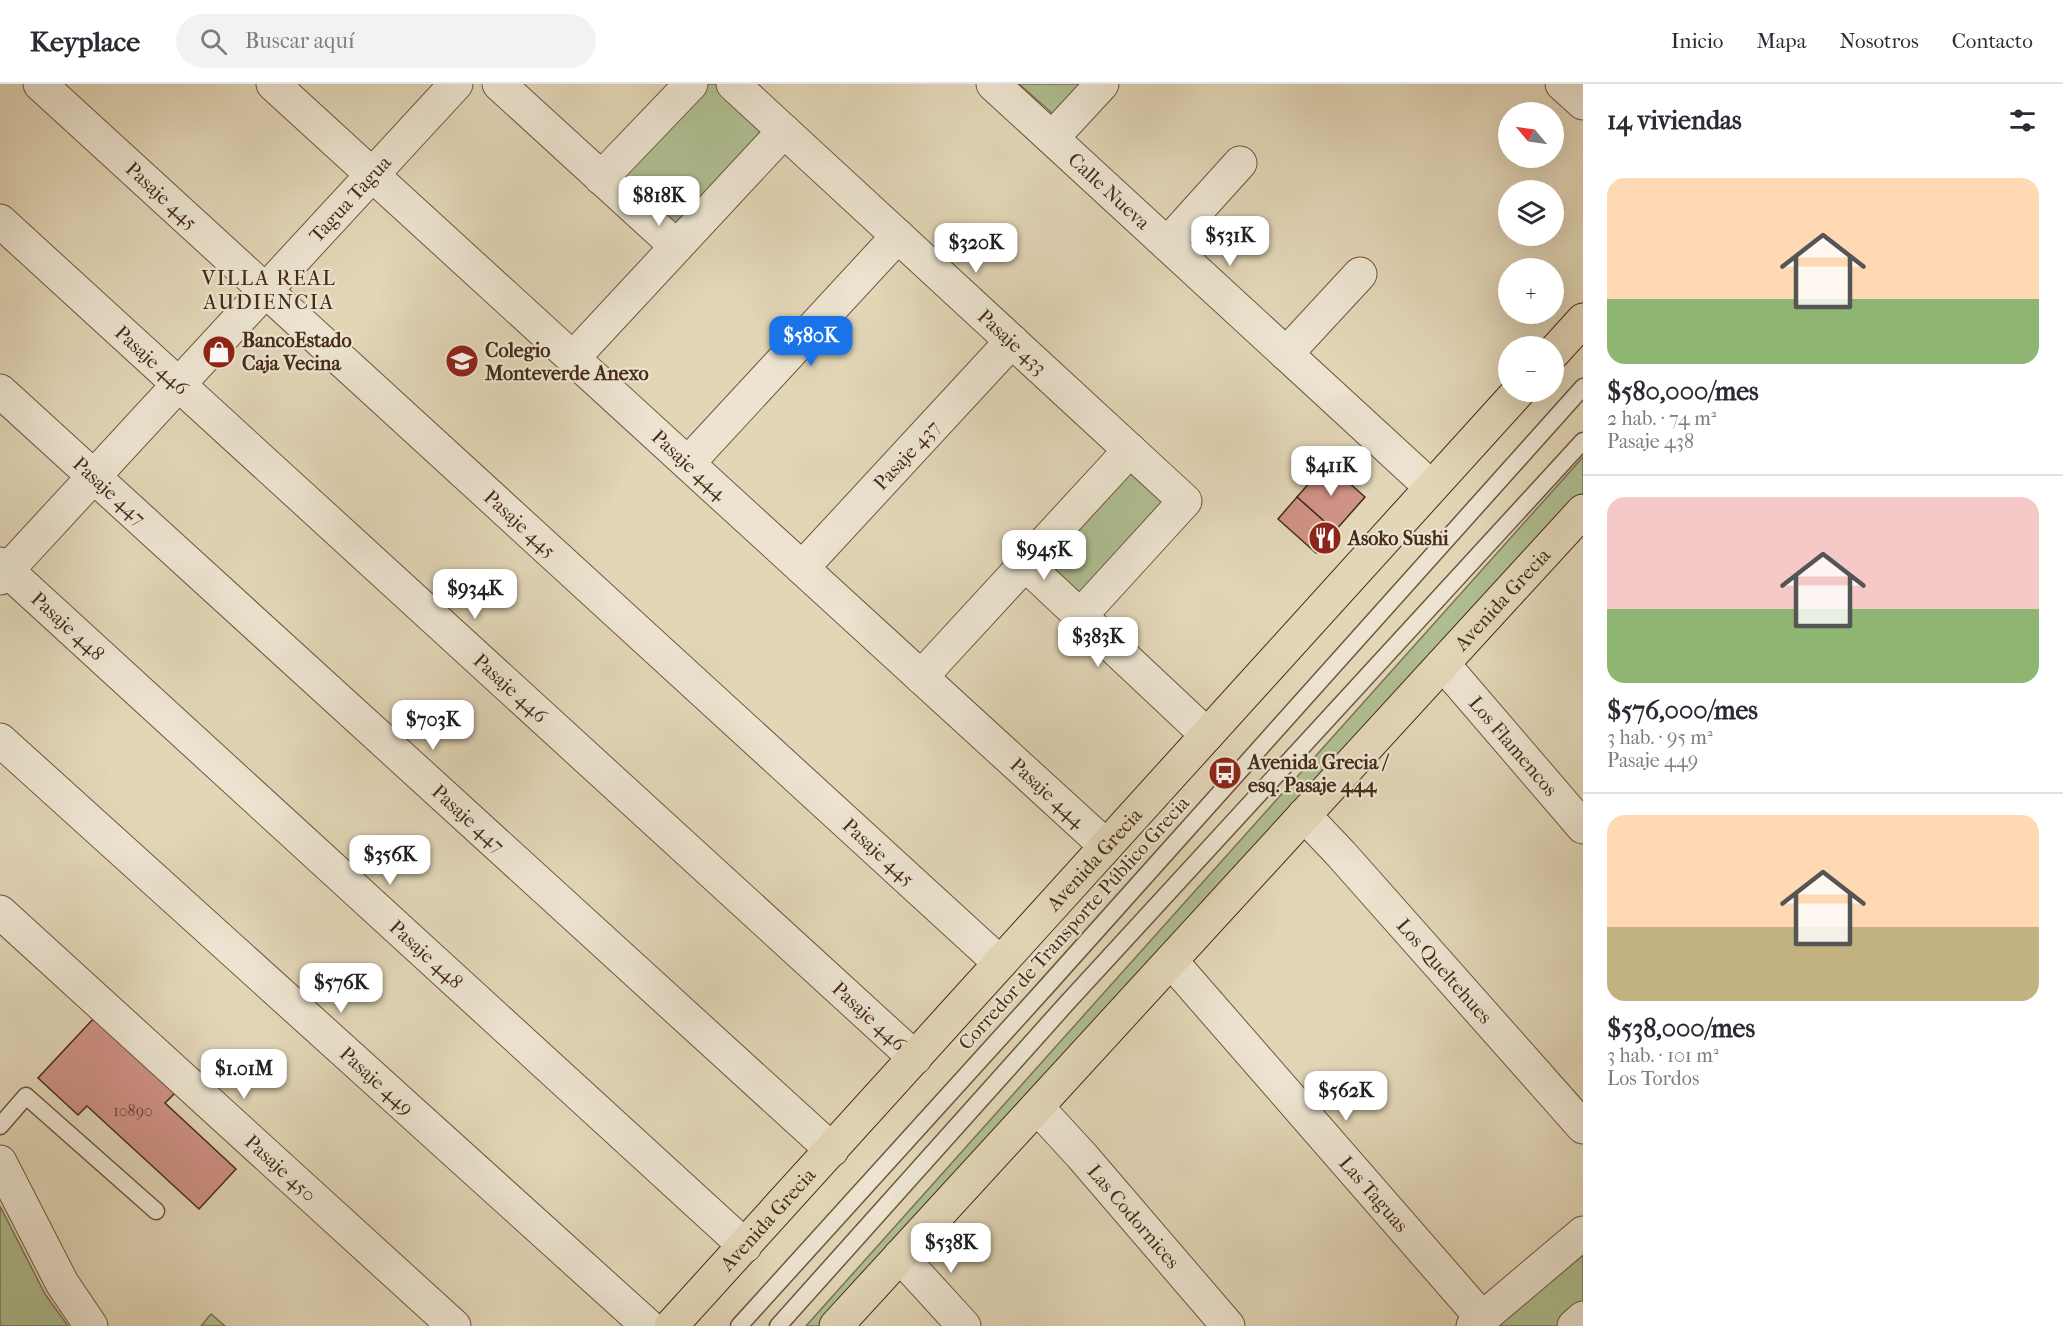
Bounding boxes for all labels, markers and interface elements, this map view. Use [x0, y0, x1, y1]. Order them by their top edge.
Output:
search box [176, 14, 596, 68]
text: Keyplace [30, 25, 140, 58]
icon: search [197, 25, 230, 58]
text: Buscar aquí [245, 28, 354, 54]
text: Inicio [1671, 29, 1723, 53]
text: Mapa [1756, 29, 1806, 53]
text: Nosotros [1839, 29, 1919, 53]
text: Contacto [1952, 29, 2033, 53]
north arrow [1498, 102, 1564, 168]
map controls [1498, 102, 1564, 402]
icon: filters [2006, 104, 2039, 137]
text: 14 viviendas [1607, 105, 1742, 136]
street label: Calle Nueva [1064, 148, 1155, 235]
street label: Tagua Tagua [304, 150, 396, 247]
street label: Pasaje 445 [121, 157, 202, 234]
pin: $818K [617, 176, 701, 227]
button: layers [1498, 180, 1564, 246]
text: $818K [633, 184, 685, 207]
pin: $531K [1188, 216, 1272, 267]
icon: home [1769, 217, 1877, 325]
pin: $320K [934, 223, 1018, 274]
text: $531K [1205, 224, 1255, 247]
text: $320K [948, 231, 1004, 254]
button: + [1498, 258, 1564, 324]
district label: VILLA REAL AUDIENCIA [201, 266, 336, 314]
street label: Pasaje 433 [973, 304, 1051, 379]
pin: $580K [769, 316, 853, 367]
street label: Pasaje 446 [110, 321, 194, 400]
text: $580K [783, 324, 839, 347]
place label: BancoEstado Caja Vecina [242, 329, 352, 375]
shop icon: BancoEstado Caja Vecina [201, 334, 237, 370]
button: − [1498, 336, 1564, 402]
place label: Colegio Monteverde Anexo [484, 339, 649, 385]
school or university icon: Colegio Monteverde Anexo [444, 343, 480, 379]
text: $580,000/mes [1607, 376, 1759, 407]
text: 2 hab. · 74 m² [1607, 407, 1716, 430]
street label: Pasaje 437 [869, 415, 945, 495]
street label: Pasaje 444 [647, 425, 732, 505]
text: Pasaje 438 [1607, 430, 1694, 453]
pin: $411K [1289, 446, 1373, 497]
street label: Pasaje 447 [68, 452, 151, 530]
text: $411K [1305, 454, 1357, 477]
street label: Pasaje 445 [480, 485, 561, 562]
restaurant icon: Asoko Sushi [1307, 520, 1343, 556]
place label: Asoko Sushi [1346, 527, 1450, 550]
pin: $945K [1002, 530, 1086, 581]
icon: home [1769, 536, 1877, 644]
text: $945K [1016, 538, 1072, 561]
street label: Avenida Grecia [1449, 543, 1555, 656]
pin: $934K [433, 569, 517, 620]
text: $934K [447, 577, 503, 600]
street label: Pasaje 448 [27, 587, 109, 665]
pin: $383K [1056, 617, 1140, 668]
text: $383K [1072, 625, 1124, 648]
street label: Pasaje 446 [469, 649, 552, 728]
street label: Los Flamencos [1464, 691, 1563, 800]
text: $576,000/mes [1607, 695, 1758, 726]
pin: $703K [391, 700, 475, 751]
text: $703K [406, 708, 460, 731]
text: 3 hab. · 95 m² [1607, 726, 1713, 749]
text: Pasaje 449 [1607, 749, 1698, 772]
place label: Avenida Grecia / esq. Pasaje 444 [1246, 751, 1390, 798]
street label: Pasaje 444 [1006, 753, 1091, 833]
bus stop icon: Avenida Grecia / esq. Pasaje 444 [1207, 755, 1243, 791]
street label: Pasaje 447 [427, 780, 510, 857]
street label: Corredor de Transporte Público Grecia [954, 791, 1195, 1055]
street label: Avenida Grecia [1041, 803, 1147, 916]
street label: Pasaje 445 [838, 813, 919, 890]
pin: $356K [348, 835, 432, 886]
text: $356K [363, 843, 417, 866]
icon: home [1769, 854, 1877, 962]
street label: Los Queltehues [1392, 914, 1497, 1028]
street label: Pasaje 448 [385, 915, 468, 993]
pin: $576K [299, 963, 383, 1014]
text: $576K [314, 971, 368, 994]
street label: Pasaje 446 [828, 977, 911, 1056]
text: $538,000/mes [1607, 1013, 1755, 1044]
street label: Pasaje 449 [335, 1042, 418, 1120]
text: 3 hab. · 101 m² [1607, 1044, 1719, 1067]
pin: $1.01M [195, 1049, 293, 1100]
text: $1.01M [215, 1057, 273, 1080]
text: Los Tordos [1607, 1067, 1699, 1090]
pin: $562K [1304, 1071, 1388, 1122]
text: $562K [1318, 1079, 1374, 1102]
house number: 10890 [113, 1101, 153, 1120]
street label: Pasaje 450 [241, 1130, 321, 1206]
street label: Las Taguas [1335, 1151, 1413, 1237]
street label: Las Codornices [1083, 1160, 1185, 1273]
street label: Avenida Grecia [715, 1163, 821, 1276]
pin: $538K [909, 1223, 993, 1274]
text: $538K [925, 1231, 977, 1254]

